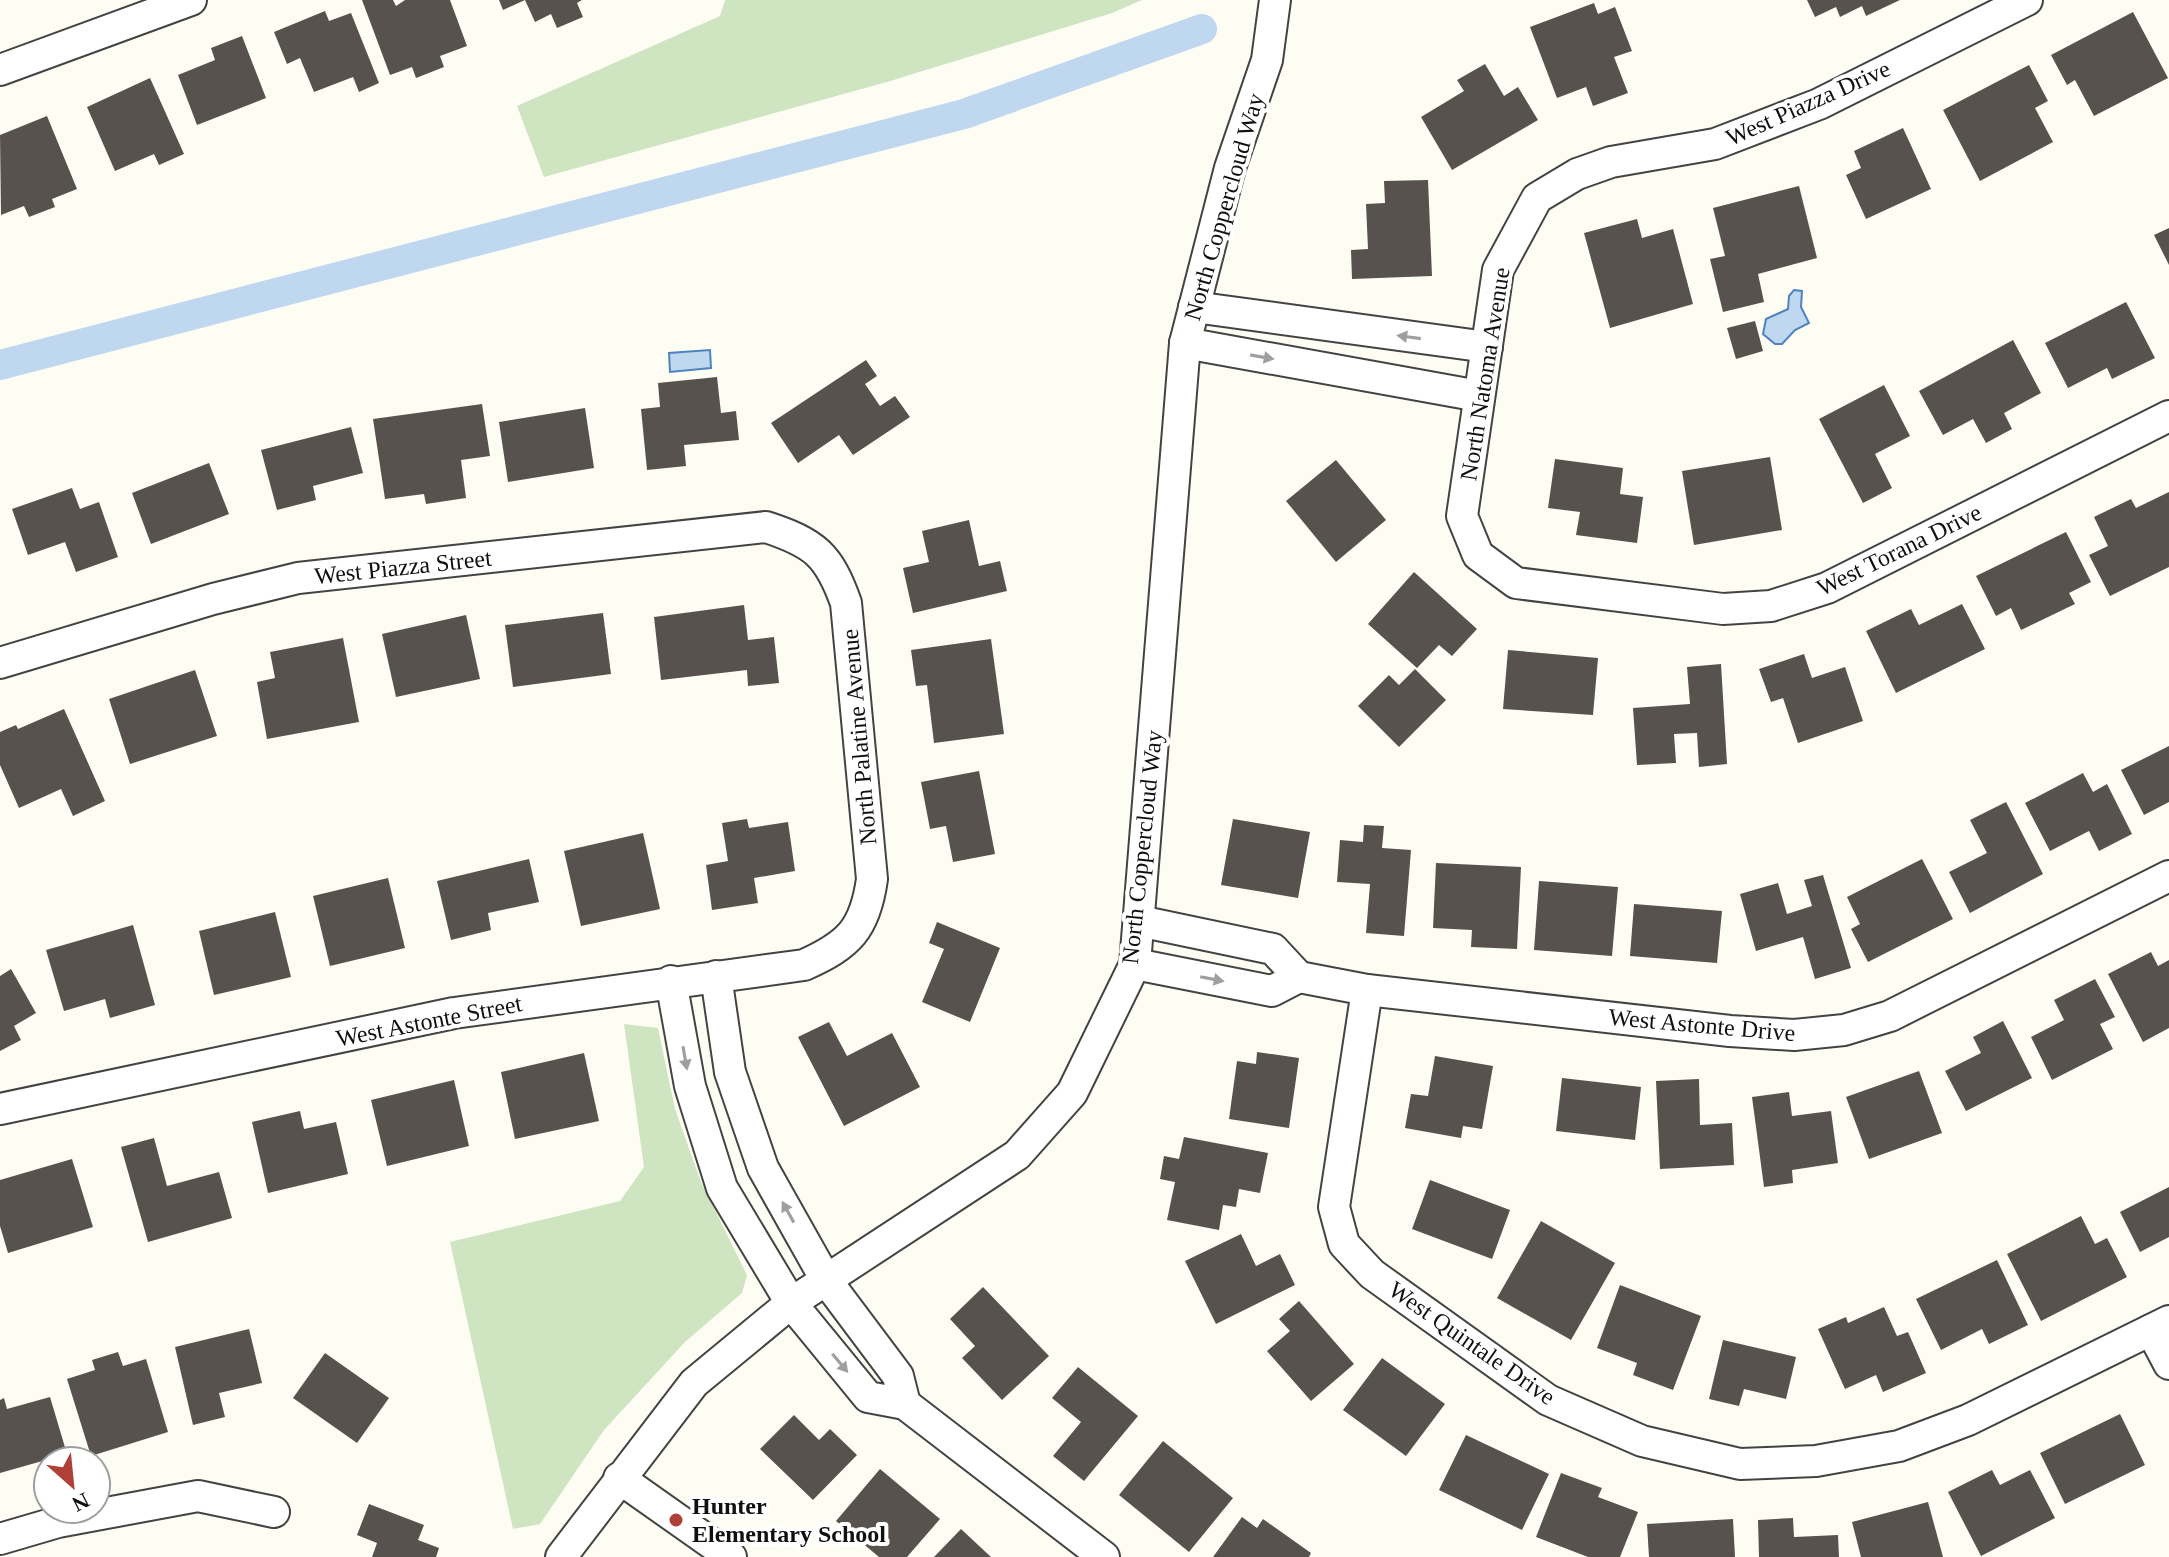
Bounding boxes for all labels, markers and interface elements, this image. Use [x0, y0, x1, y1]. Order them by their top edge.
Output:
street label: West Piazza Drive [1722, 55, 1894, 151]
street label: North Coppercloud Way [1179, 91, 1269, 323]
street label: North Natoma Avenue [1455, 266, 1515, 482]
one-way arrow [1397, 330, 1422, 343]
one-way arrow [1250, 352, 1275, 364]
street label: West Torana Drive [1812, 499, 1986, 601]
street label: West Piazza Street [313, 545, 493, 589]
street label: North Palatine Avenue [837, 628, 881, 846]
street label: North Coppercloud Way [1117, 729, 1167, 965]
one-way arrow [1200, 973, 1225, 986]
street label: West Astonte Street [334, 990, 524, 1052]
street label: West Astonte Drive [1608, 1004, 1796, 1046]
one-way arrow [679, 1045, 691, 1070]
one-way arrow [781, 1201, 795, 1223]
street label: West Quintale Drive [1384, 1276, 1560, 1410]
one-way arrow [831, 1353, 848, 1373]
north arrow [32, 1445, 112, 1525]
text: N [68, 1488, 94, 1517]
place label: Hunter Elementary School [692, 1493, 886, 1547]
marker: Hunter Elementary School [667, 1511, 685, 1529]

